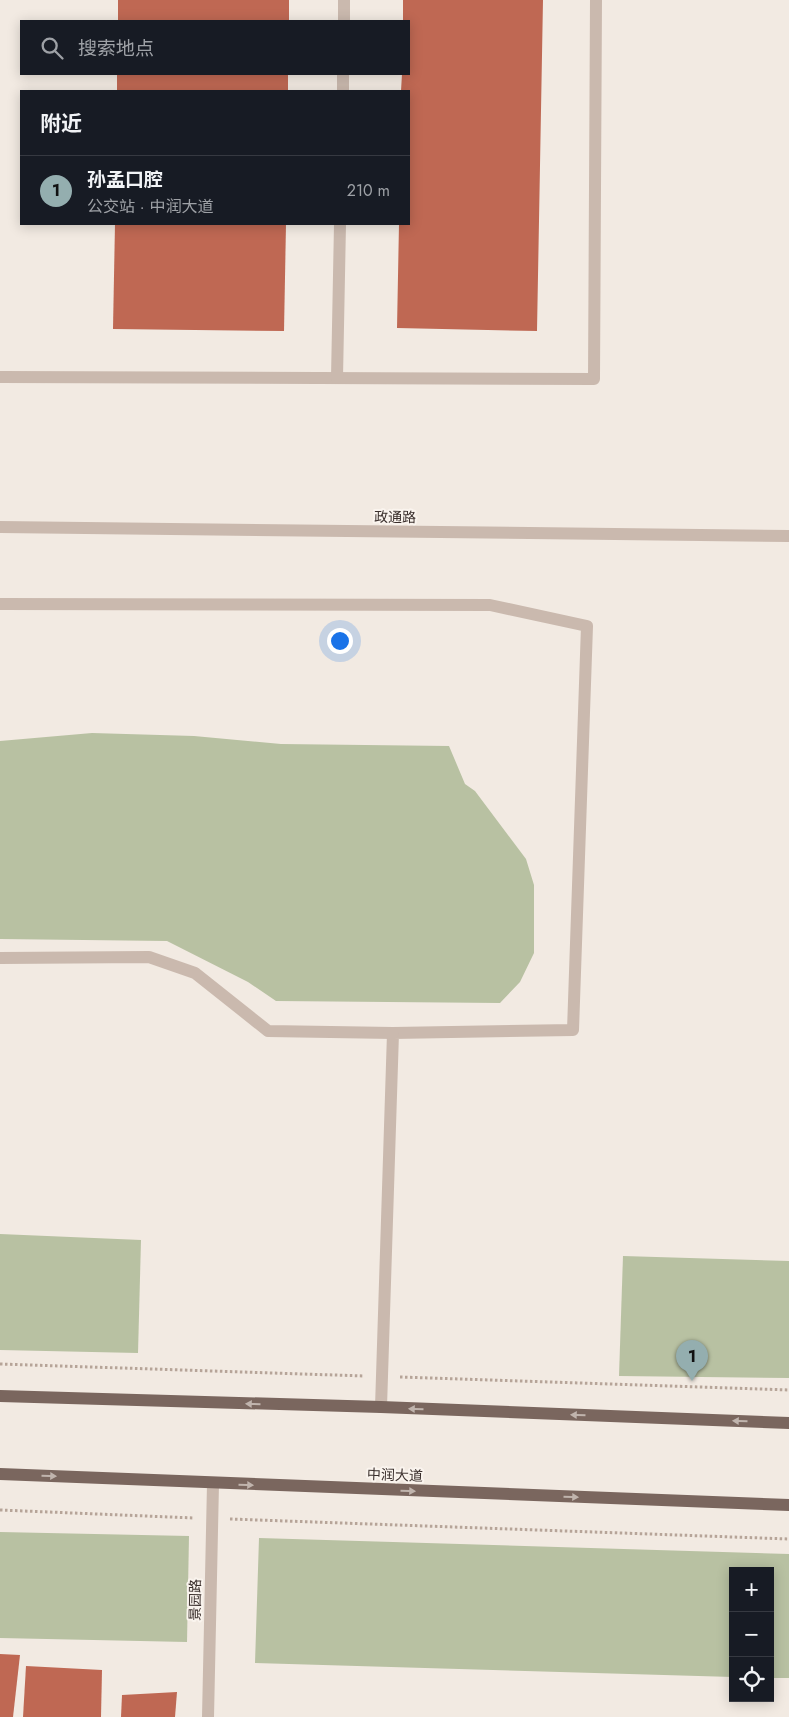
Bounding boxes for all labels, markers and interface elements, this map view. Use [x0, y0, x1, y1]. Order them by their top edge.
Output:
search box [20, 20, 410, 75]
icon: search [38, 34, 66, 62]
text: 搜索地点 [78, 35, 154, 62]
text: 附近 [40, 109, 82, 139]
text: 孙孟口腔 [87, 166, 163, 193]
text: 1 [52, 179, 60, 202]
text: 210 m [347, 179, 390, 202]
text: 公交站 · 中润大道 [87, 195, 213, 218]
street label: 政通路 [374, 507, 416, 527]
your location [327, 628, 353, 654]
pin: 1 [676, 1340, 708, 1381]
one-way arrow [245, 1399, 261, 1407]
one-way arrow [407, 1404, 423, 1412]
one-way arrow [570, 1411, 586, 1419]
one-way arrow [732, 1417, 748, 1425]
street label: 中润大道 [367, 1464, 423, 1486]
one-way arrow [41, 1473, 57, 1481]
one-way arrow [238, 1481, 254, 1489]
one-way arrow [401, 1487, 417, 1495]
one-way arrow [563, 1493, 579, 1501]
map controls [729, 1567, 774, 1702]
button: + [729, 1567, 774, 1612]
street label: 景园路 [185, 1579, 205, 1621]
button: − [729, 1612, 774, 1657]
button: locate [729, 1657, 774, 1702]

